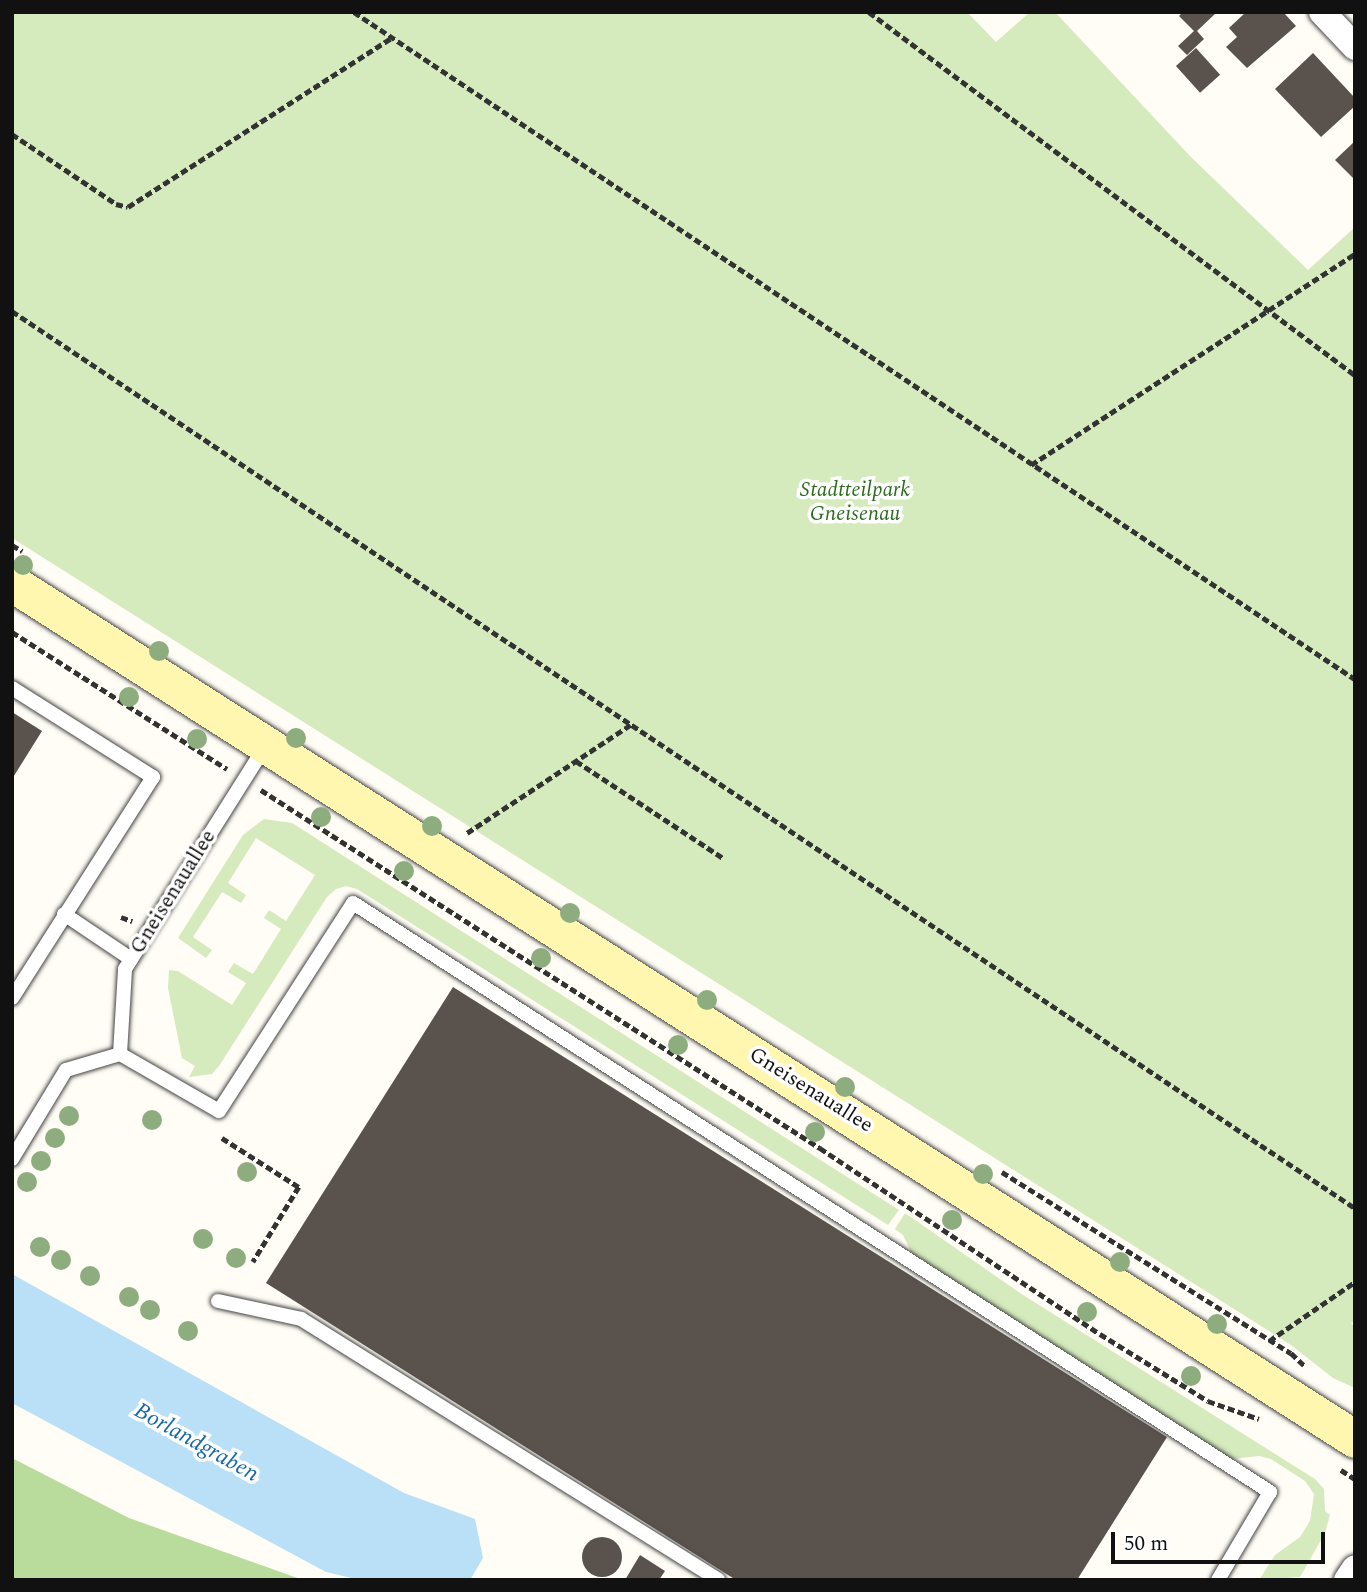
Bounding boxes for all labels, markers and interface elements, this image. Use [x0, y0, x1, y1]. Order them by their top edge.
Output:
park label: Stadtteilpark Gneisenau [800, 477, 910, 527]
street label: Gneisenauallee [125, 825, 221, 959]
street label: Gneisenauallee [744, 1042, 878, 1138]
water label: Borlandgraben [129, 1397, 263, 1489]
scale bar [1115, 1518, 1328, 1562]
text: 50 m [1124, 1528, 1168, 1560]

